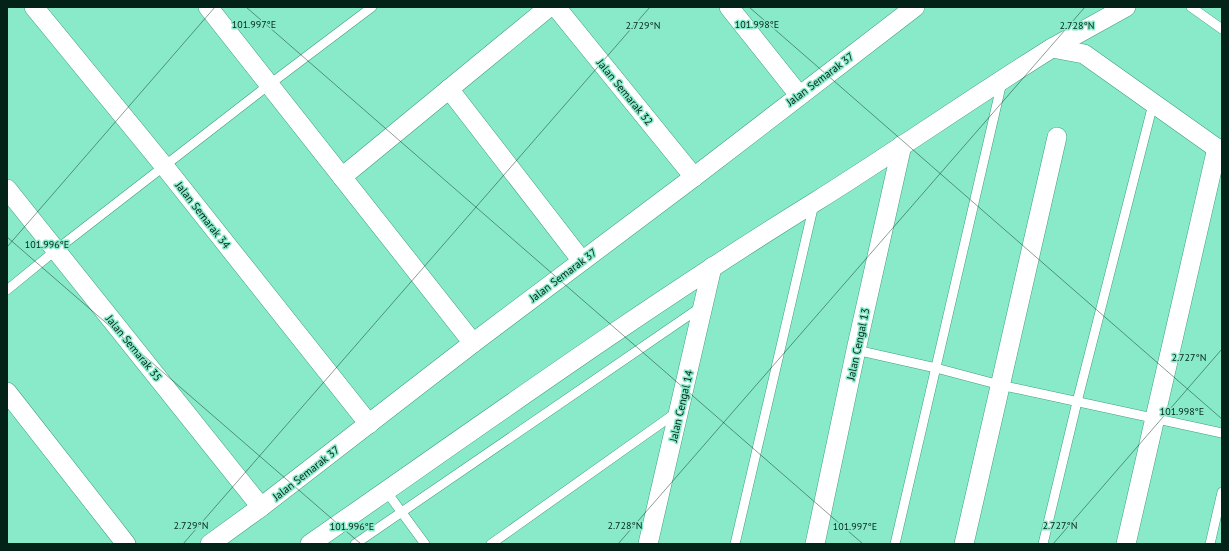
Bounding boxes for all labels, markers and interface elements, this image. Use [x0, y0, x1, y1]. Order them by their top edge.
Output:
text: 101.997°E [232, 18, 276, 31]
text: 101.998°E [735, 18, 779, 31]
text: 2.729°N [626, 19, 660, 32]
text: 2.728°N [1060, 19, 1094, 32]
street label: Jalan Semarak 37 [783, 49, 857, 110]
street label: Jalan Semarak 32 [593, 55, 656, 128]
street label: Jalan Semarak 34 [172, 178, 234, 251]
text: 101.996°E [25, 238, 69, 251]
street label: Jalan Semarak 37 [526, 245, 600, 306]
street label: Jalan Cengal 13 [843, 307, 872, 382]
street label: Jalan Semarak 35 [102, 311, 165, 384]
text: 2.727°N [1172, 351, 1206, 364]
street label: Jalan Cengal 14 [666, 369, 696, 444]
text: 101.998°E [1160, 405, 1204, 418]
street label: Jalan Semarak 37 [269, 442, 342, 504]
text: 2.729°N [174, 519, 208, 532]
text: 2.728°N [608, 519, 642, 532]
text: 2.727°N [1043, 519, 1077, 532]
text: 101.996°E [330, 520, 374, 533]
text: 101.997°E [833, 520, 877, 533]

